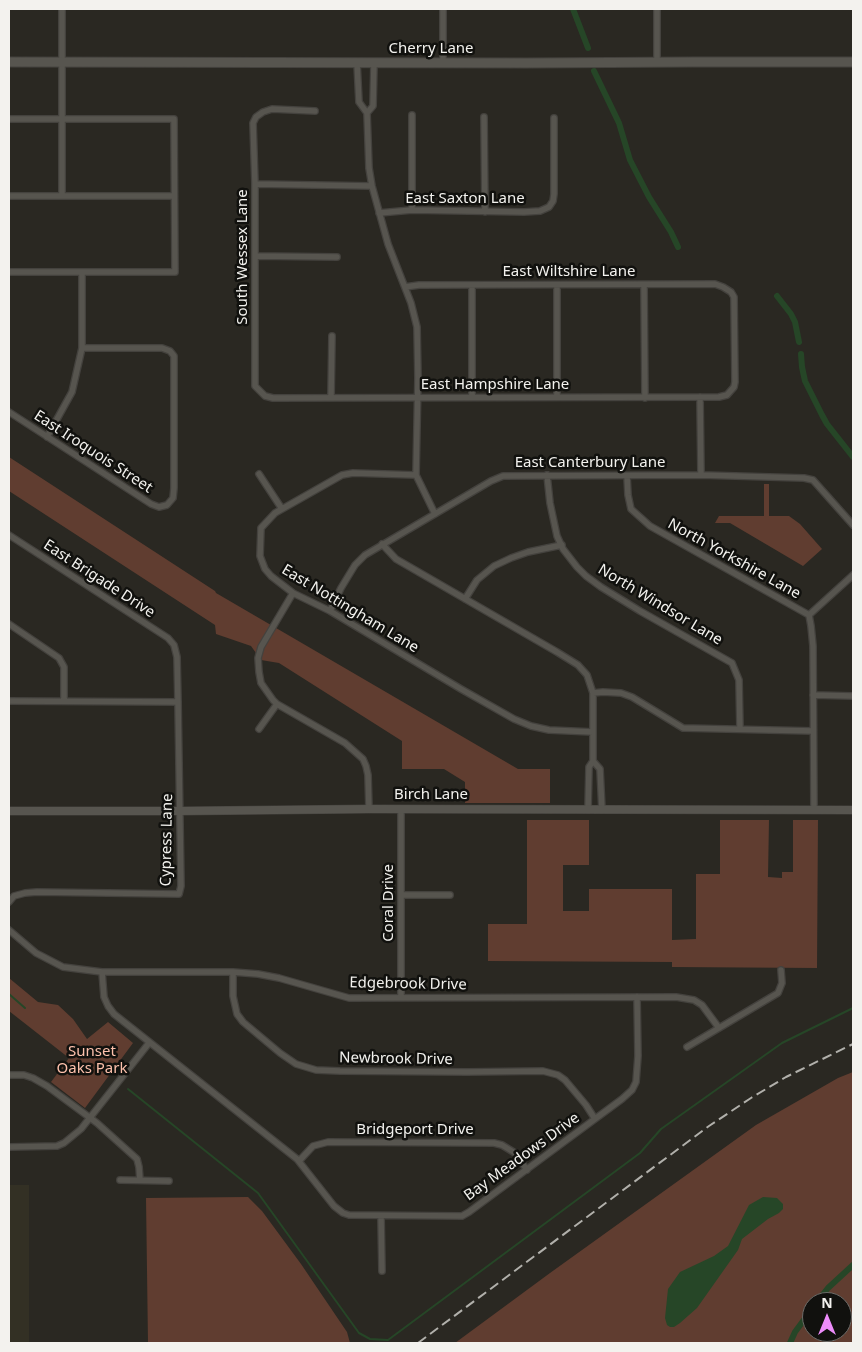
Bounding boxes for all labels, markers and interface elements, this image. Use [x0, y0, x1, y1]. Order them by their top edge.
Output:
street label: Cherry Lane [388, 40, 474, 58]
street label: South Wessex Lane [234, 189, 252, 325]
street label: East Saxton Lane [405, 190, 525, 208]
street label: East Wiltshire Lane [503, 263, 635, 281]
street label: East Hampshire Lane [421, 376, 569, 394]
street label: East Iroquois Street [30, 407, 156, 497]
street label: East Canterbury Lane [515, 454, 665, 472]
street label: North Yorkshire Lane [665, 515, 803, 603]
street label: East Brigade Drive [40, 536, 158, 622]
street label: East Nottingham Lane [278, 561, 422, 657]
street label: North Windsor Lane [595, 561, 725, 649]
street label: Birch Lane [394, 786, 468, 804]
street label: Cypress Lane [157, 793, 177, 887]
street label: Coral Drive [380, 864, 398, 942]
street label: Edgebrook Drive [349, 974, 467, 994]
park label: Sunset Oaks Park [57, 1043, 127, 1078]
street label: Newbrook Drive [339, 1049, 453, 1069]
street label: Bay Meadows Drive [461, 1109, 583, 1205]
street label: Bridgeport Drive [356, 1121, 474, 1139]
north arrow [802, 1292, 852, 1342]
text: N [821, 1293, 833, 1312]

